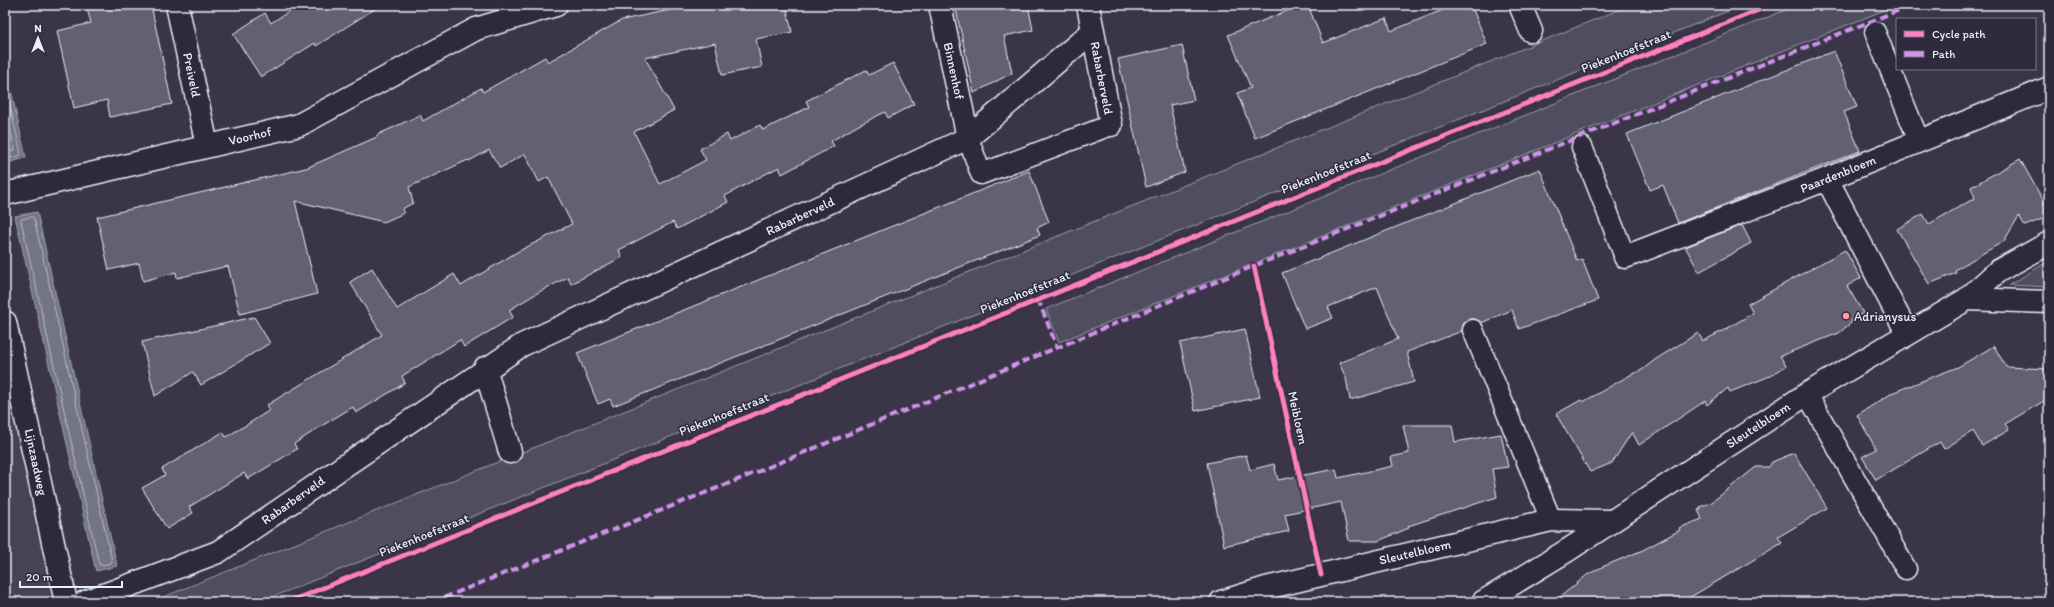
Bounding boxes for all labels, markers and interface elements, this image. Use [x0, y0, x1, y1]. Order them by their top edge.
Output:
north arrow [18, 18, 58, 58]
legend [1896, 18, 2036, 70]
text: N [34, 22, 42, 35]
street label: Piekenhoefstraat [1579, 26, 1673, 76]
text: Cycle path [1932, 27, 1986, 41]
street label: Rabarberveld [1088, 40, 1116, 116]
street label: Binnenhof [941, 41, 967, 101]
text: Path [1932, 47, 1955, 61]
street label: Preiveld [180, 51, 204, 99]
street label: Voorhof [227, 124, 273, 148]
street label: Piekenhoefstraat [1279, 147, 1373, 197]
street label: Paardenbloem [1798, 152, 1878, 196]
street label: Rabarberveld [763, 194, 837, 238]
street label: Piekenhoefstraat [978, 267, 1072, 317]
place label: Adrianysus [1854, 309, 1917, 324]
marker: Adrianysus [1841, 311, 1851, 321]
street label: Piekenhoefstraat [677, 389, 771, 439]
street label: Meibloem [1285, 390, 1311, 446]
street label: Sleutelbloem [1723, 399, 1793, 451]
street label: Lijnzaadweg [22, 427, 50, 497]
street label: Rabarberveld [258, 473, 328, 527]
street label: Piekenhoefstraat [377, 510, 471, 560]
street label: Sleutelbloem [1378, 536, 1452, 568]
scale bar [20, 563, 122, 589]
text: 20 m [26, 570, 53, 584]

